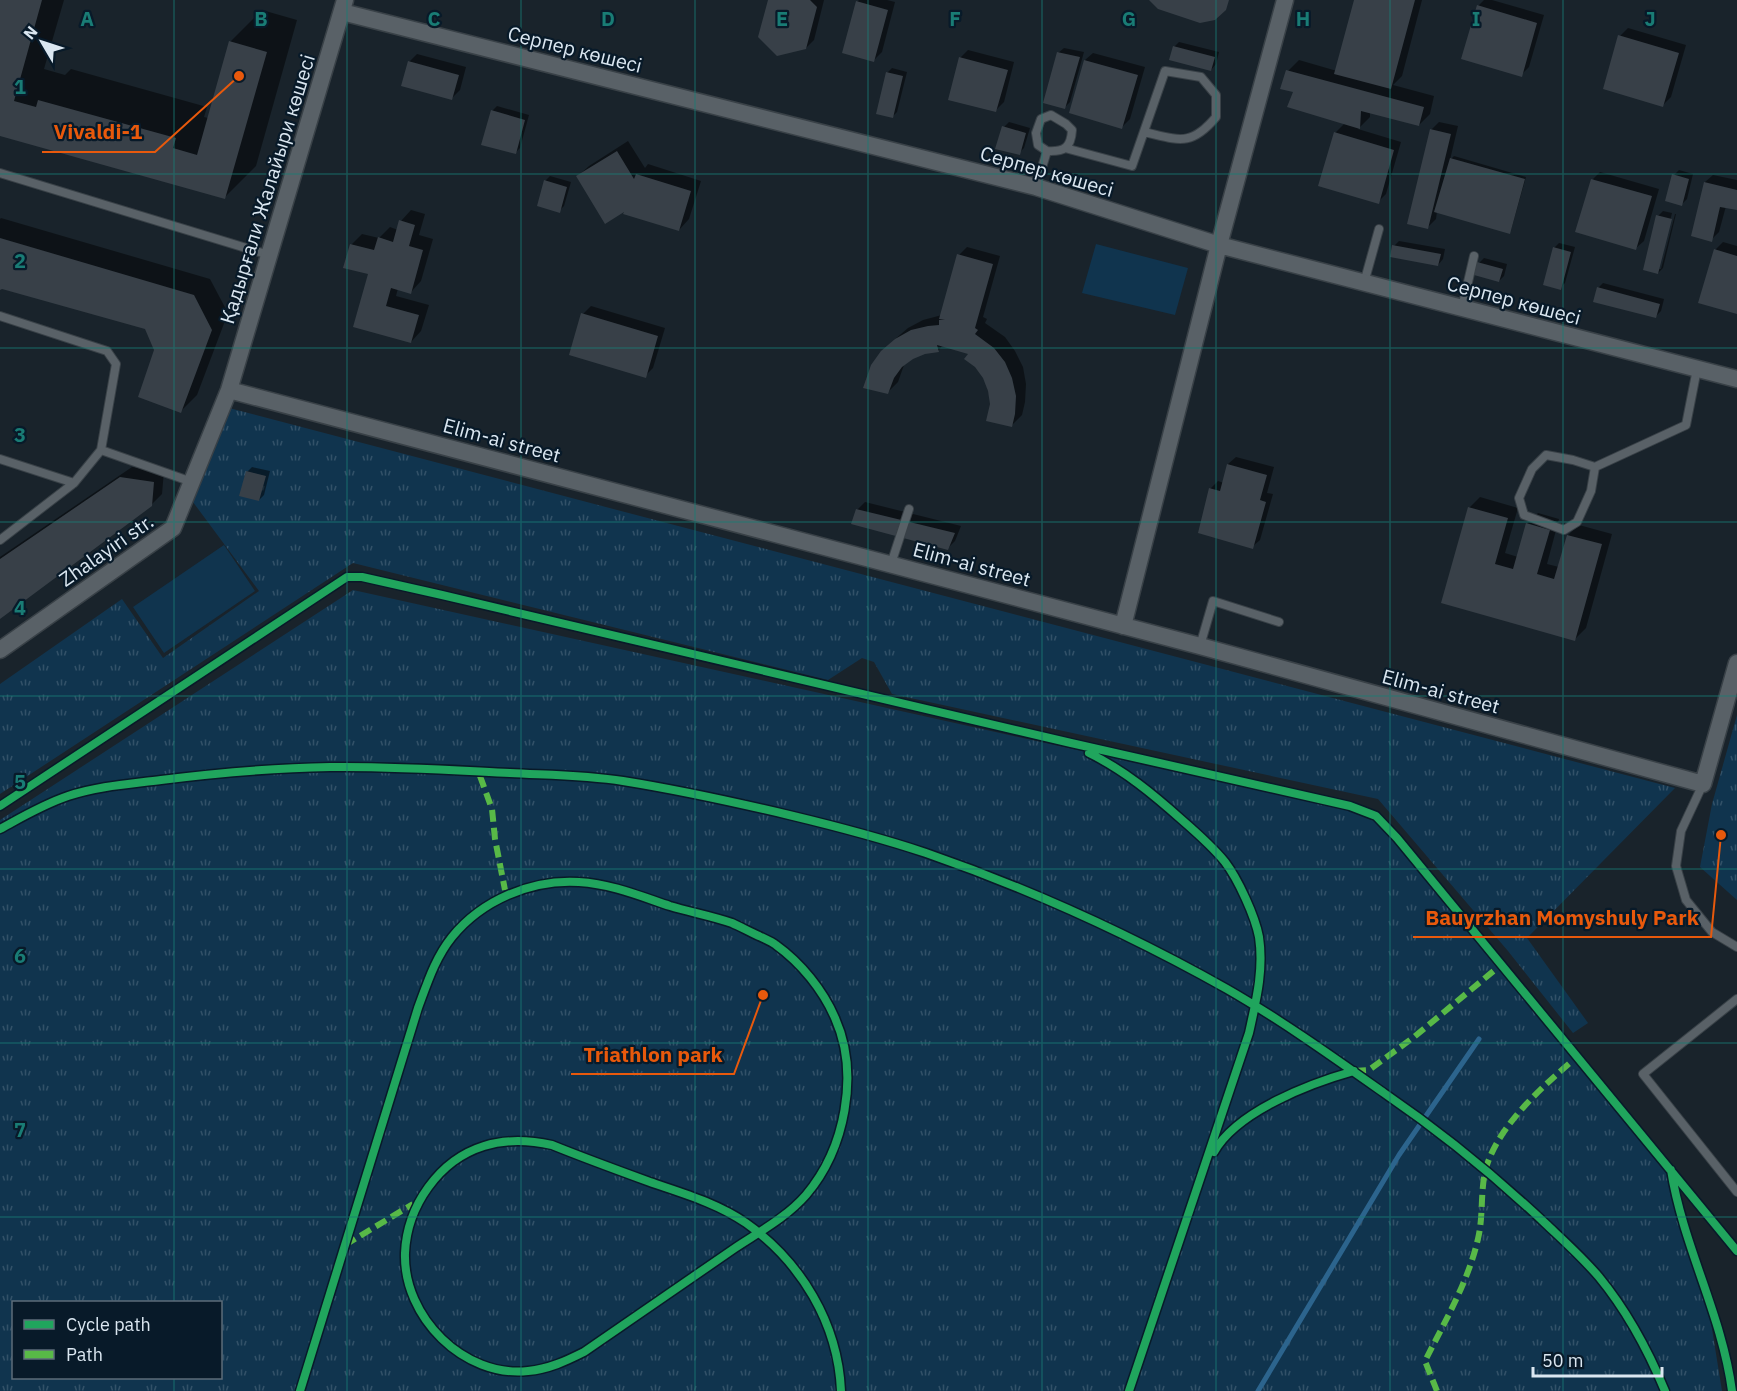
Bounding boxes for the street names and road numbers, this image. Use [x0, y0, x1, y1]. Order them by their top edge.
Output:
street label: Серпер көшесі [505, 19, 645, 79]
street label: Қадырғали Жалайыри көшесі [213, 51, 321, 327]
street label: Серпер көшесі [977, 139, 1117, 203]
street label: Серпер көшесі [1444, 269, 1584, 331]
street label: Elim-ai street [440, 411, 564, 469]
street label: Zhalayiri str. [53, 508, 159, 592]
street label: Elim-ai street [910, 535, 1034, 593]
street label: Elim-ai street [1379, 662, 1503, 720]

